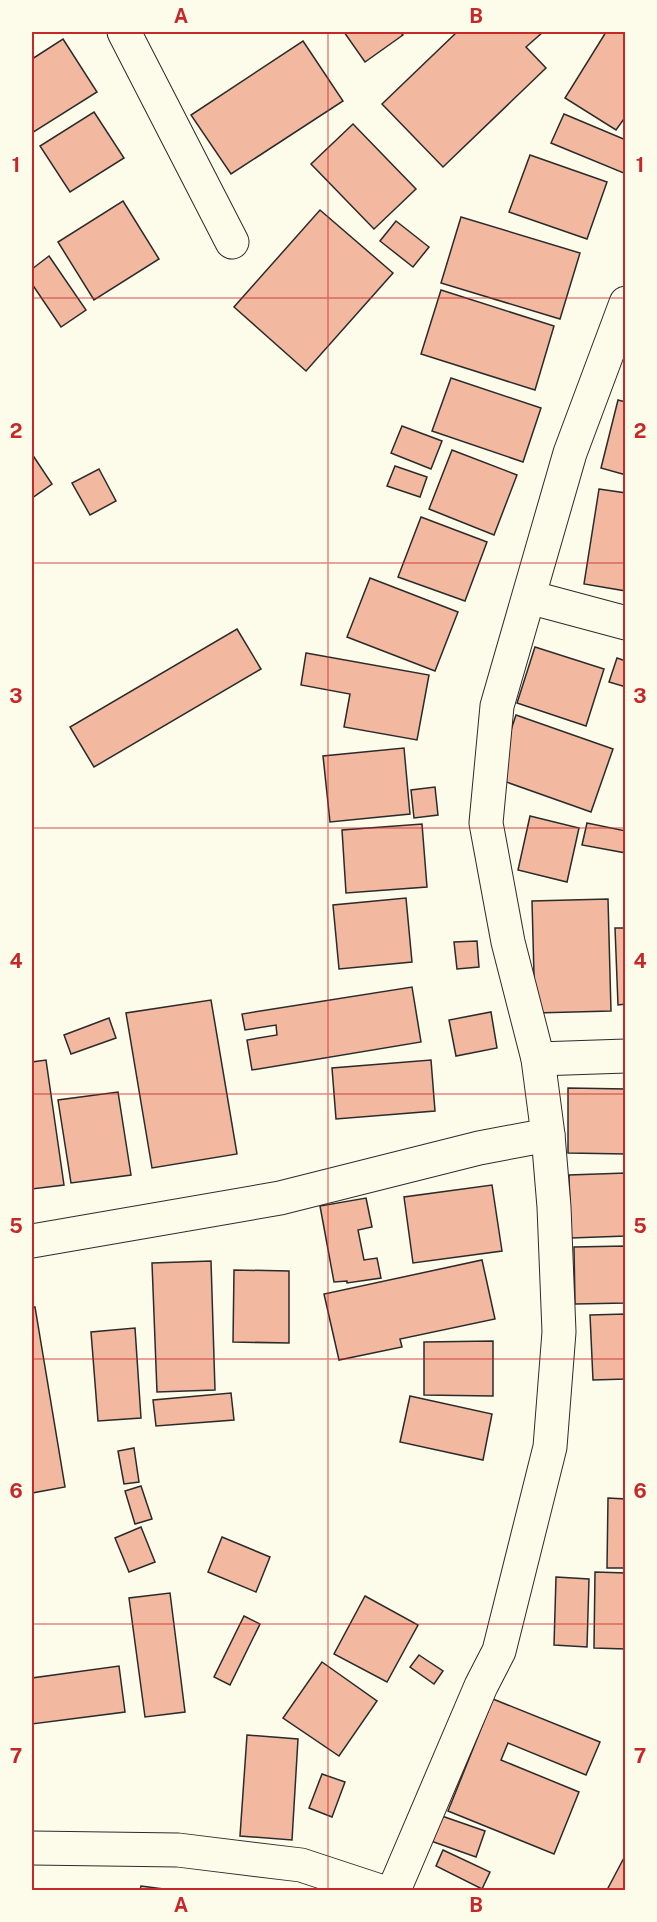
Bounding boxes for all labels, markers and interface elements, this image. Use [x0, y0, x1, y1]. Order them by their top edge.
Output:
text: A [174, 4, 188, 28]
text: B [469, 4, 483, 28]
text: 1 [12, 153, 20, 177]
text: 1 [636, 153, 644, 177]
text: 2 [10, 419, 22, 443]
text: 2 [634, 419, 646, 443]
text: 3 [9, 684, 23, 708]
text: 3 [633, 684, 647, 708]
text: 4 [9, 949, 23, 973]
text: 4 [633, 949, 647, 973]
text: 5 [9, 1214, 23, 1238]
text: 5 [633, 1214, 647, 1238]
text: 6 [9, 1479, 23, 1503]
text: 6 [633, 1479, 647, 1503]
text: 7 [10, 1744, 22, 1768]
text: 7 [634, 1744, 646, 1768]
text: A [174, 1893, 188, 1917]
text: B [469, 1893, 483, 1917]

